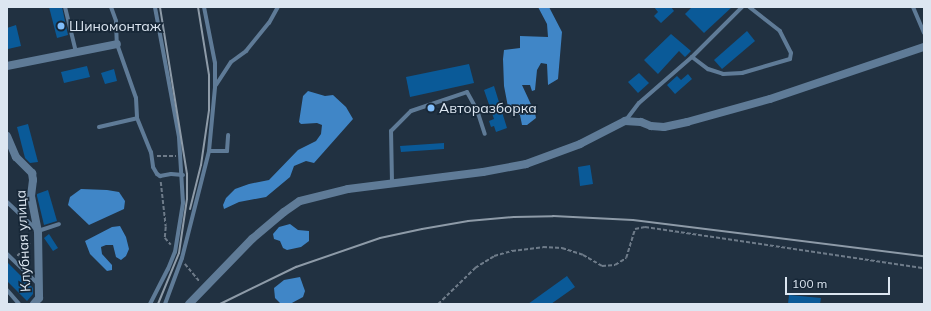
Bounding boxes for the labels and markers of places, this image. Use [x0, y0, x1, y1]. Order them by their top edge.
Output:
place label: Шиномонтаж [69, 18, 161, 34]
marker: Шиномонтаж [56, 21, 66, 31]
place label: Авторазборка [439, 100, 537, 116]
marker: Авторазборка [426, 103, 436, 113]

